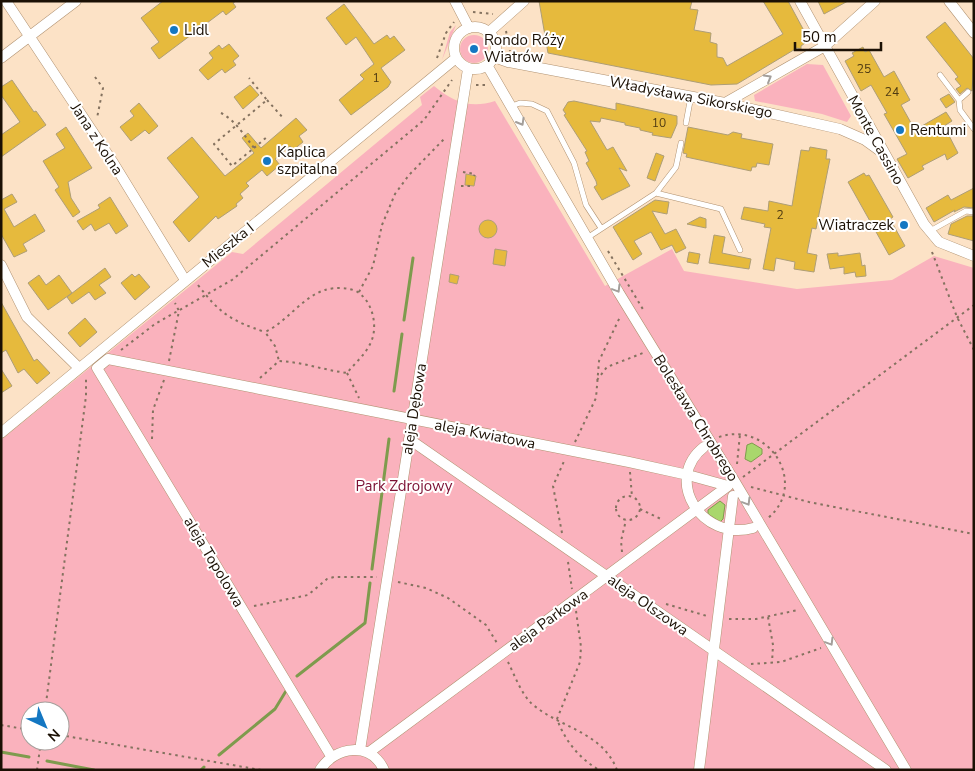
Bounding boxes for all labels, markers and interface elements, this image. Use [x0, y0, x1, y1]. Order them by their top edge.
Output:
place label: Lidl [184, 20, 209, 40]
scale bar [795, 20, 881, 52]
marker: Lidl [168, 24, 180, 36]
text: 50 m [802, 27, 837, 47]
place label: Rondo Róży Wiatrów [484, 30, 565, 67]
marker: Rondo Róży Wiatrów [468, 43, 480, 55]
house number: 25 [857, 61, 871, 77]
house number: 1 [372, 70, 380, 86]
street label: Władysława Sikorskiego [608, 71, 774, 123]
one-way arrow [762, 75, 771, 85]
house number: 24 [885, 84, 899, 100]
street label: Monte Cassino [843, 92, 909, 188]
street label: Jana z Kolna [66, 98, 128, 179]
house number: 10 [652, 115, 666, 131]
one-way arrow [515, 116, 525, 125]
place label: Rentumi [910, 120, 966, 140]
marker: Rentumi [894, 124, 906, 136]
place label: Kaplica szpitalna [277, 142, 337, 179]
marker: Kaplica szpitalna [261, 155, 273, 167]
house number: 2 [776, 207, 784, 223]
place label: Wiatraczek [818, 215, 894, 235]
street label: Mieszka I [198, 218, 258, 272]
marker: Wiatraczek [898, 219, 910, 231]
one-way arrow [610, 283, 620, 292]
street label: Bolesława Chrobrego [649, 351, 743, 485]
street label: aleja Dębowa [397, 362, 431, 456]
street label: aleja Kwiatowa [433, 414, 537, 454]
park label: Park Zdrojowy [355, 476, 453, 496]
one-way arrow [741, 497, 751, 506]
street label: aleja Topolowa [179, 513, 249, 611]
street label: aleja Olszowa [604, 570, 692, 640]
street label: aleja Parkowa [504, 584, 592, 656]
one-way arrow [824, 636, 834, 645]
north arrow [20, 701, 70, 751]
text: N [43, 725, 64, 745]

